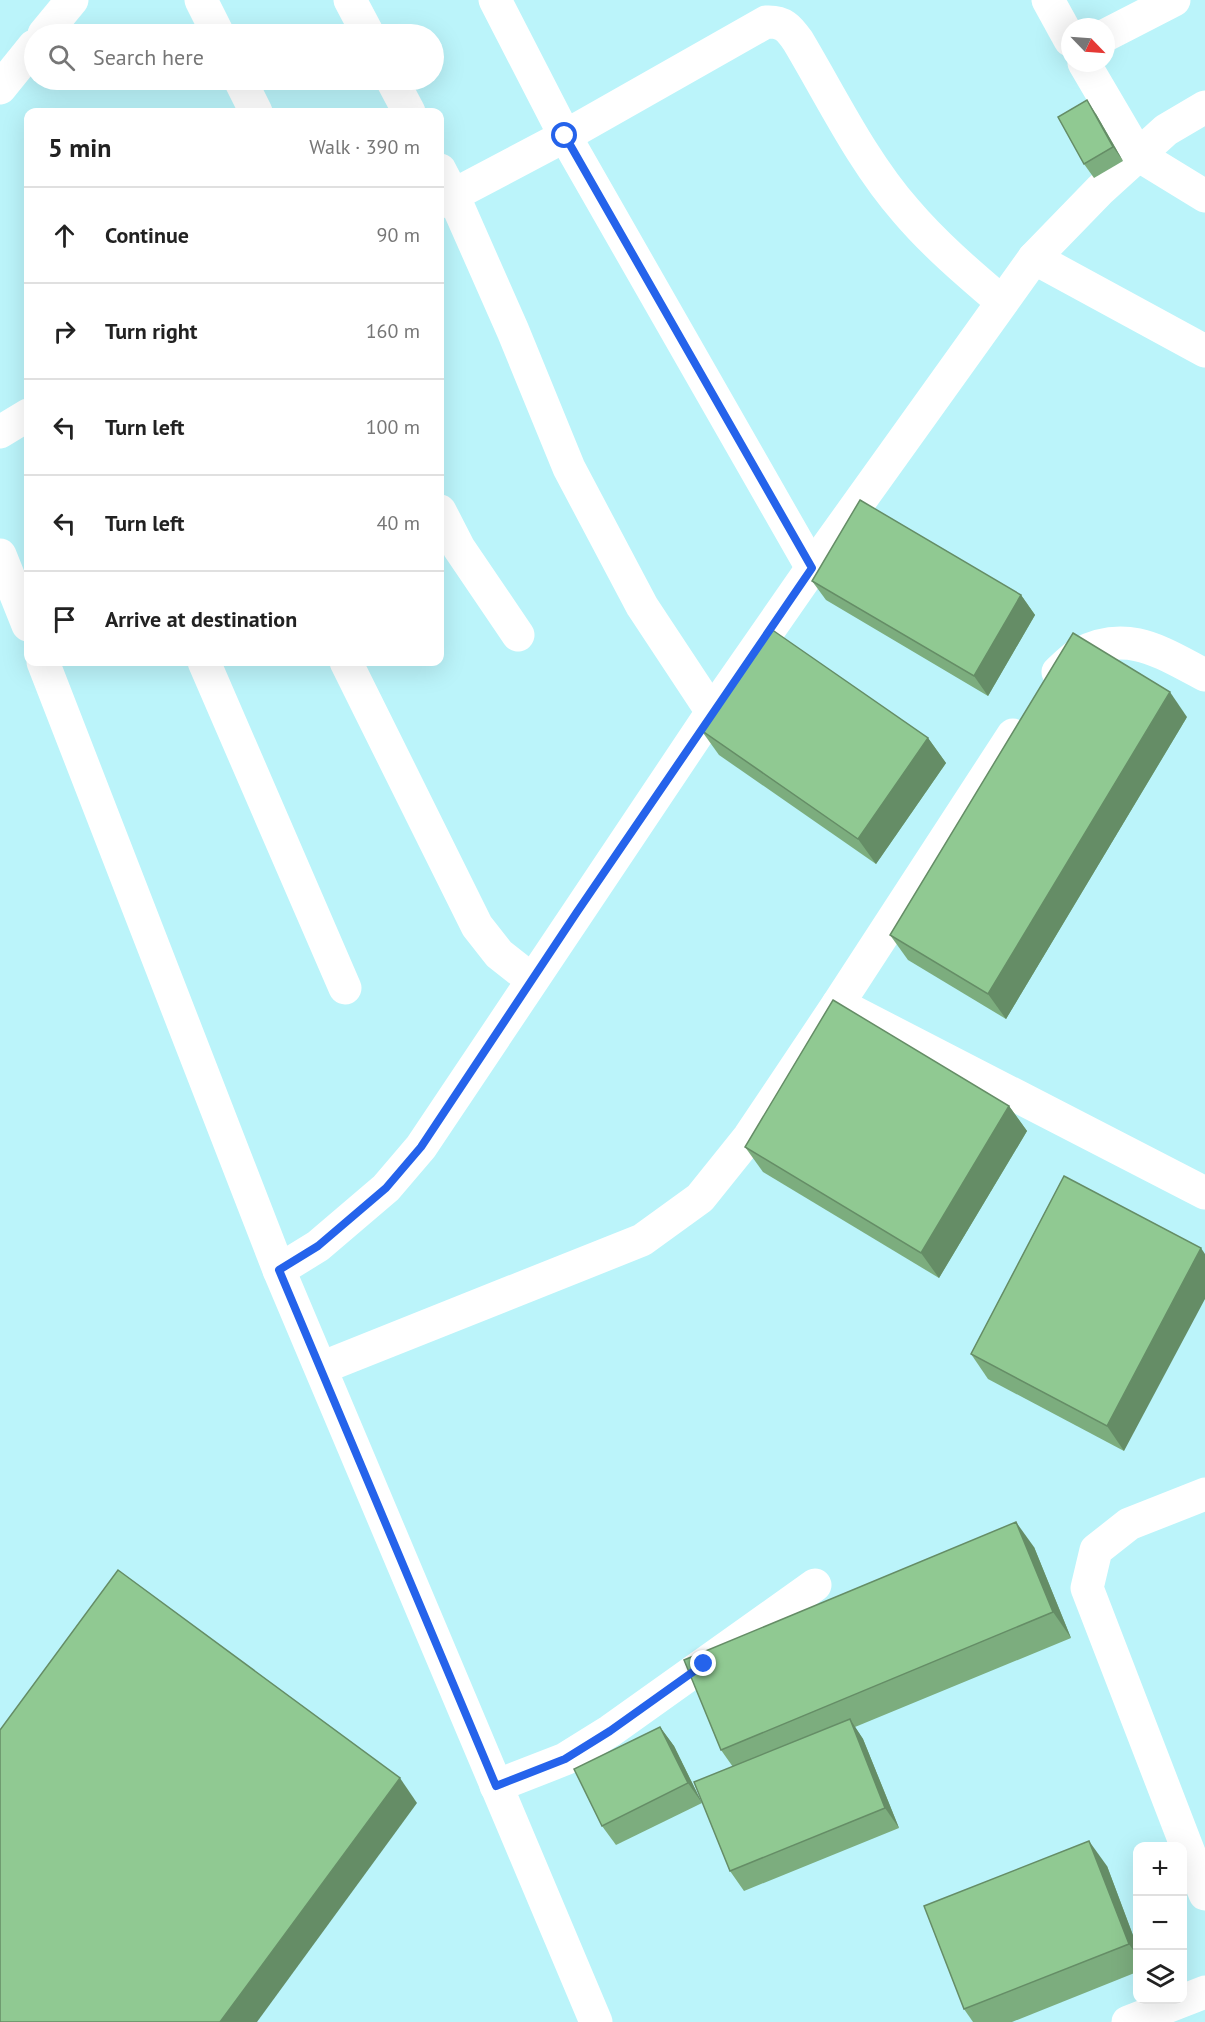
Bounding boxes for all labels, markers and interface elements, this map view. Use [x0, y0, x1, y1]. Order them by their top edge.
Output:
north arrow [1061, 18, 1115, 72]
search box [24, 24, 444, 90]
icon: search [45, 41, 78, 74]
text: Search here [93, 43, 204, 71]
route start [551, 122, 577, 148]
text: 5 min [48, 131, 111, 164]
text: Walk · 390 m [309, 134, 420, 160]
icon: ahead [48, 219, 81, 252]
text: Continue [105, 221, 189, 249]
text: 90 m [377, 222, 420, 248]
icon: right [48, 315, 81, 348]
text: Turn right [105, 317, 197, 345]
text: 160 m [366, 318, 420, 344]
icon: left [48, 411, 81, 444]
text: Turn left [105, 413, 185, 441]
text: 100 m [366, 414, 420, 440]
icon: left [48, 507, 81, 540]
text: Turn left [105, 509, 185, 537]
text: 40 m [377, 510, 420, 536]
icon: arrive [48, 603, 81, 636]
text: Arrive at destination [105, 605, 297, 633]
route end [690, 1650, 716, 1676]
map controls [1133, 1842, 1187, 2004]
button: + [1133, 1842, 1187, 1896]
button: − [1133, 1896, 1187, 1950]
button: layers [1133, 1950, 1187, 2004]

